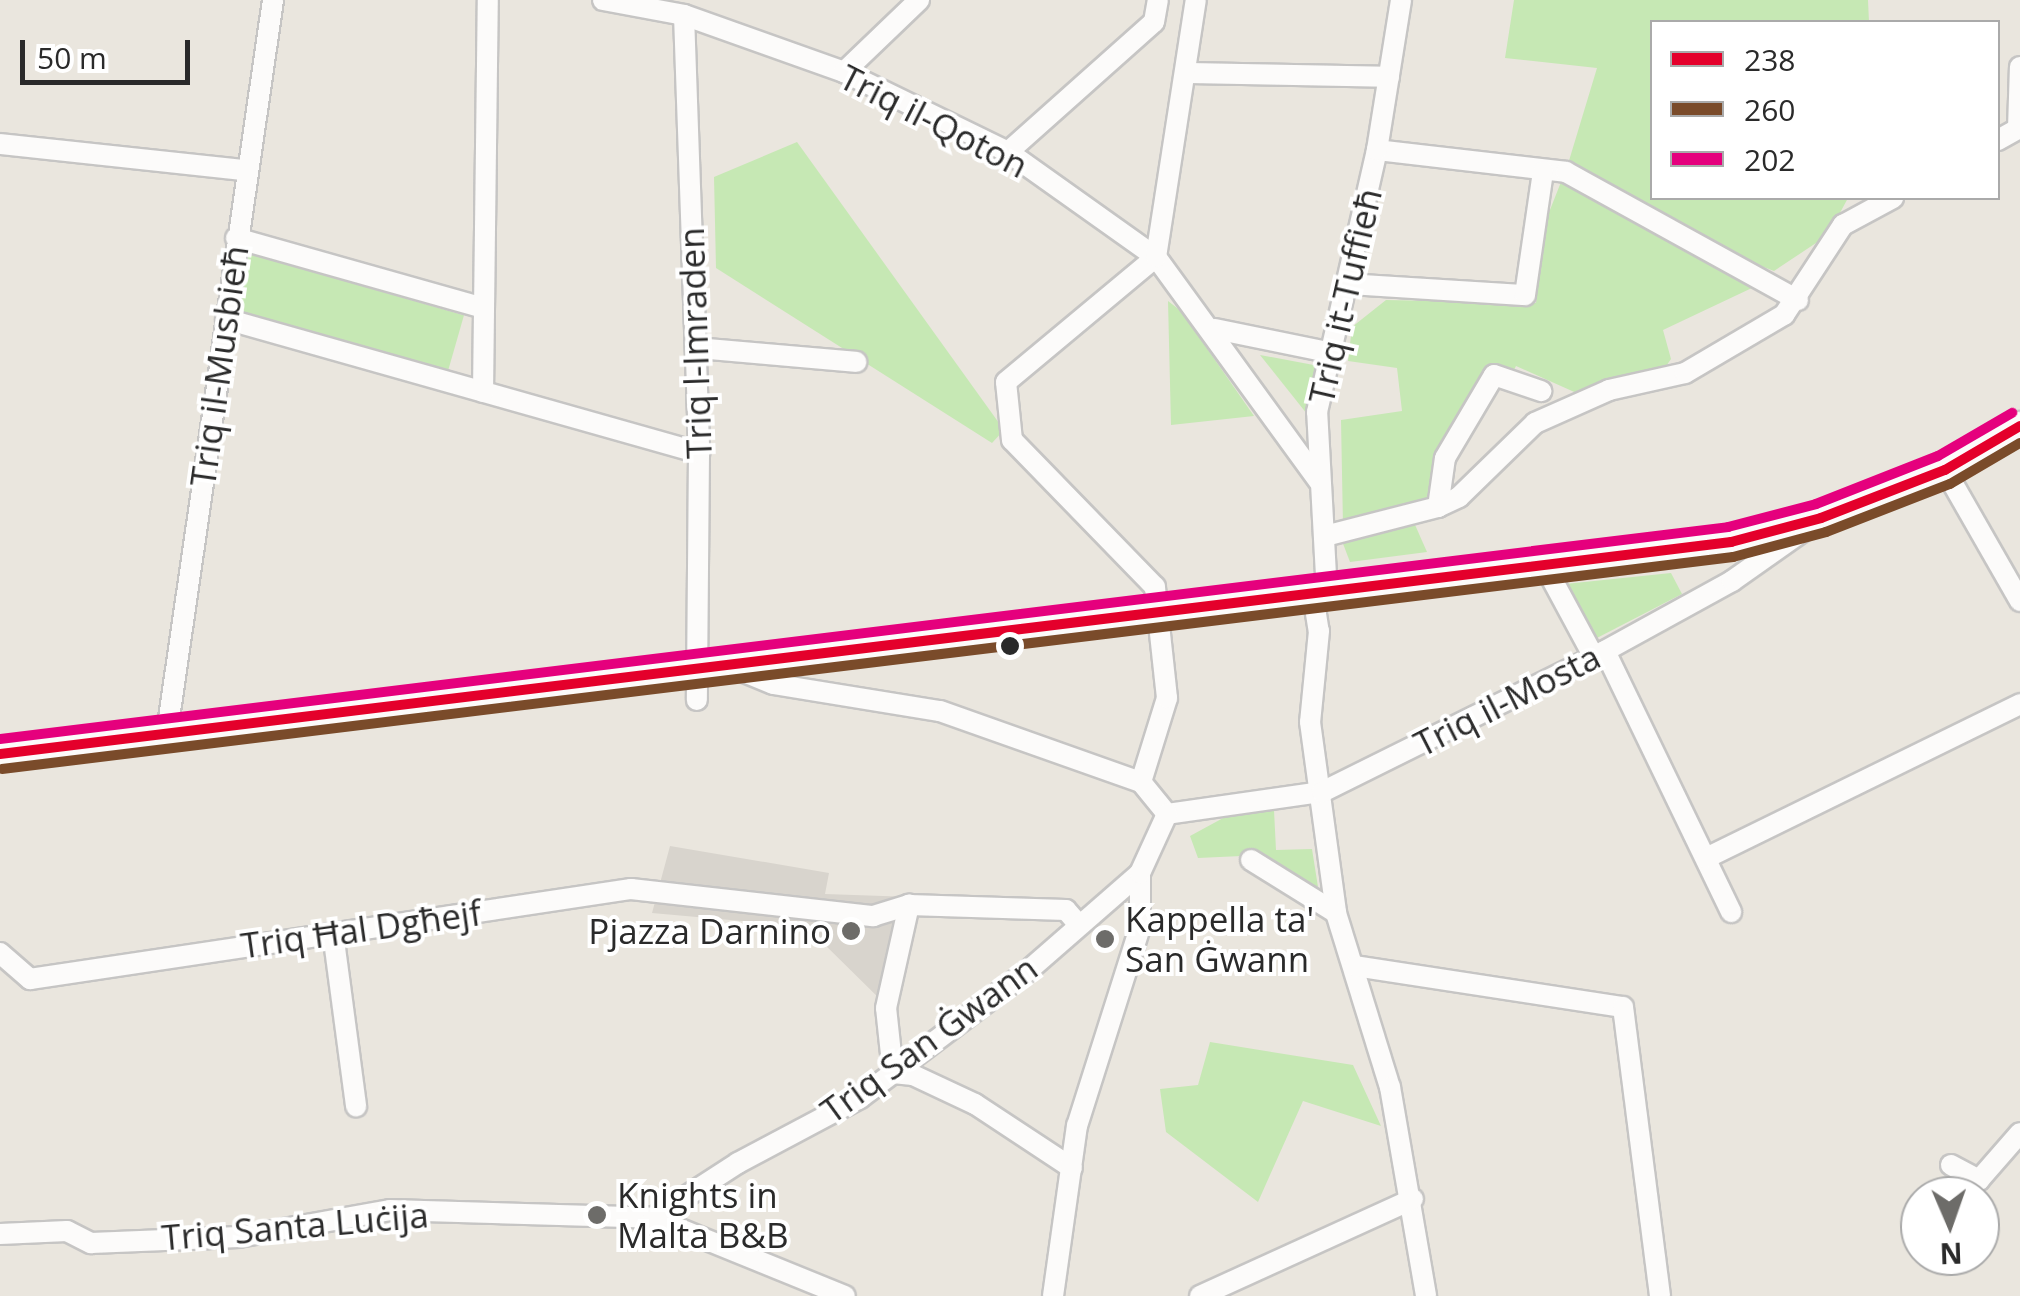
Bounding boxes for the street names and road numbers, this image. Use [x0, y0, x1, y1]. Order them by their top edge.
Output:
street label: Triq il-Qoton [833, 56, 1035, 186]
street label: Triq it-Tuffieħ [1300, 184, 1390, 408]
street label: Triq l-Imraden [670, 227, 720, 459]
street label: Triq il-Musbieħ [181, 243, 257, 489]
street label: Triq il-Mosta [1407, 635, 1607, 765]
street label: Triq Ħal Dgħejf [238, 891, 484, 967]
street label: Triq San Ġwann [813, 946, 1045, 1132]
street label: Triq Santa Luċija [160, 1193, 430, 1259]

